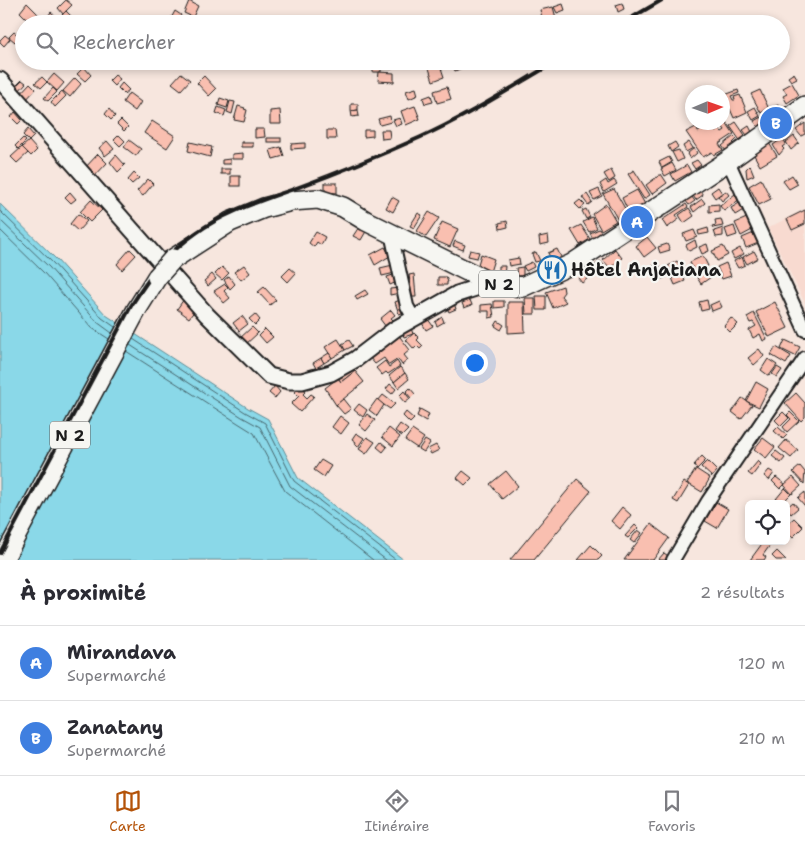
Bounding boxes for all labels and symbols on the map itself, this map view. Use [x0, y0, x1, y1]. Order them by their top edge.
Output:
north arrow [685, 85, 730, 130]
pin: B [760, 104, 792, 142]
pin: A [621, 203, 653, 241]
restaurant icon: Hôtel Anjatiana [537, 255, 567, 285]
place label: Hôtel Anjatiana [571, 258, 722, 282]
road number: N 2 [479, 270, 519, 298]
your location [462, 350, 488, 376]
road number: N 2 [50, 422, 90, 448]

